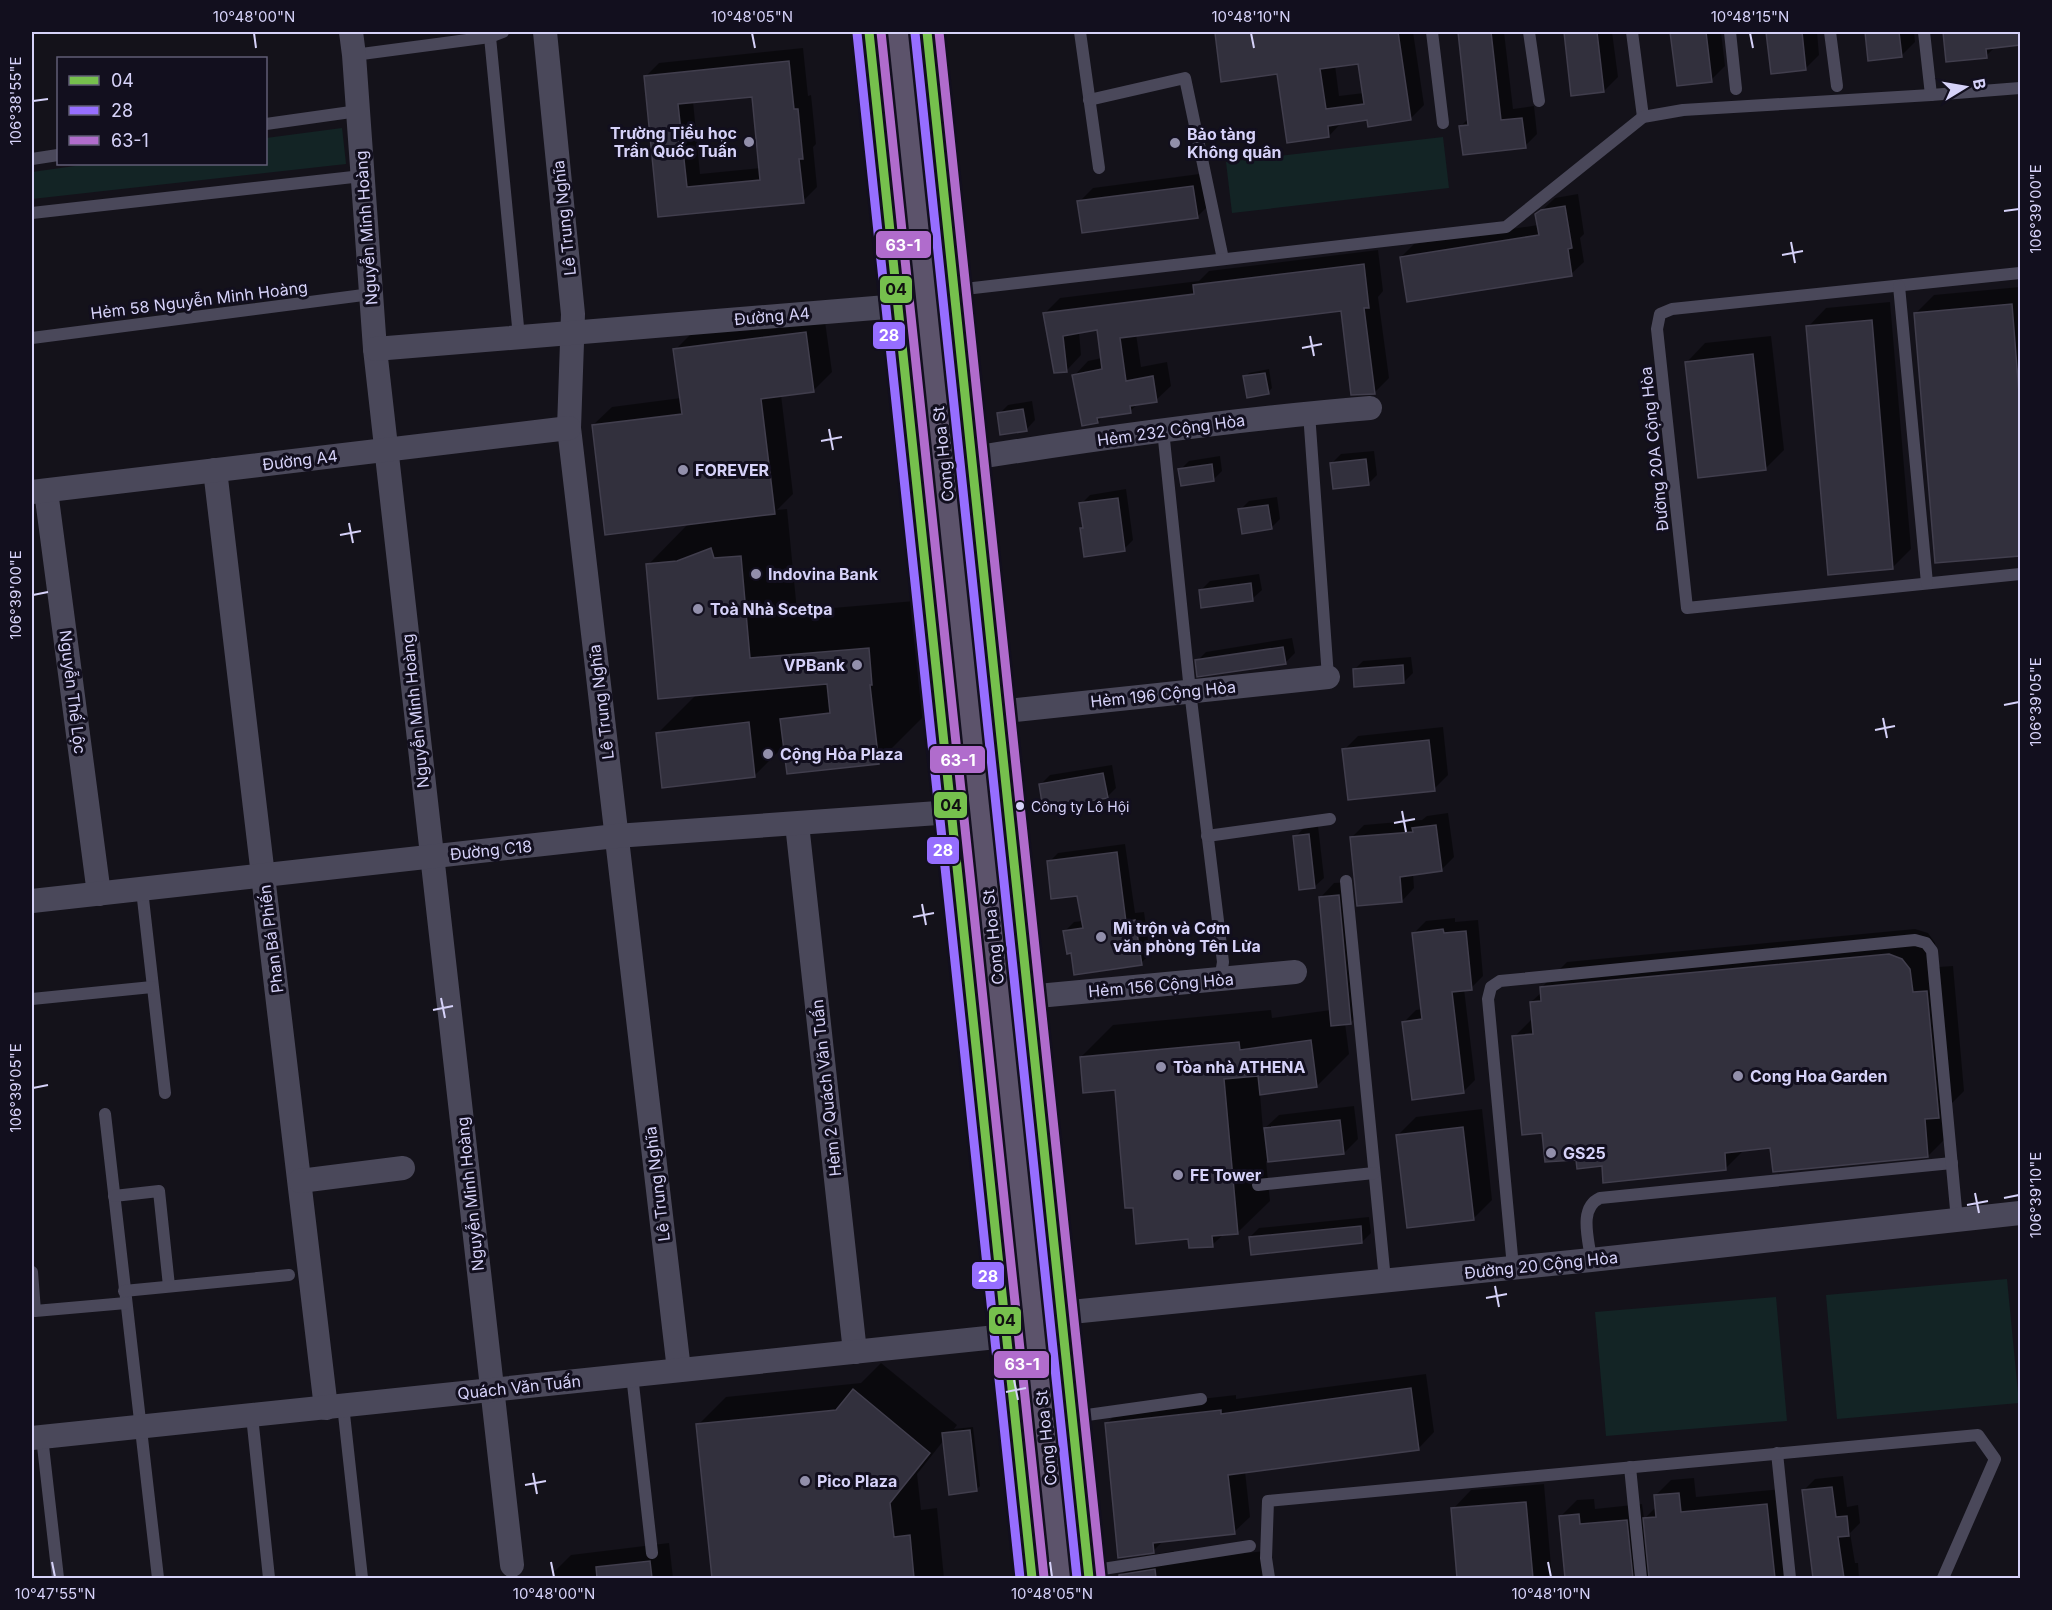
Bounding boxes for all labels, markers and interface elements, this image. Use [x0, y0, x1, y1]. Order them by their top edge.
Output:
text: 10°48'00"N [213, 7, 295, 26]
text: 10°48'05"N [711, 7, 793, 26]
text: 10°48'10"N [1211, 7, 1291, 26]
text: 10°48'15"N [1711, 7, 1789, 26]
text: 106°38'55"E [6, 57, 25, 145]
legend [57, 57, 267, 165]
north arrow [1935, 57, 1995, 117]
text: 04 [111, 70, 134, 91]
text: B [1969, 77, 1991, 91]
text: 28 [111, 100, 133, 121]
place label: Trường Tiểu học Trần Quốc Tuấn [610, 123, 737, 161]
place label: Bảo tàng Không quân [1187, 124, 1281, 162]
text: 63-1 [111, 130, 149, 151]
marker: Trường Tiểu học Trần Quốc Tuấn [742, 135, 756, 149]
marker: Bảo tàng Không quân [1168, 136, 1182, 150]
street label: Nguyễn Minh Hoàng [351, 150, 381, 306]
street label: Lê Trung Nghĩa [548, 159, 580, 277]
text: 106°39'00"E [2026, 164, 2045, 254]
line badge: 63-1 [875, 230, 932, 259]
text: 63-1 [885, 235, 921, 255]
line badge: 04 [879, 275, 913, 304]
street label: Hẻm 58 Nguyễn Minh Hoàng [89, 277, 309, 323]
text: 04 [885, 279, 907, 299]
street label: Đường A4 [733, 303, 811, 329]
line badge: 28 [872, 321, 906, 350]
text: 28 [879, 325, 899, 345]
street label: Đường 20A Cộng Hòa [1635, 366, 1673, 532]
street label: Cong Hoa St [928, 405, 958, 503]
street label: Hẻm 232 Cộng Hòa [1096, 410, 1246, 450]
street label: Đường A4 [261, 445, 339, 475]
place label: FOREVER [695, 460, 770, 480]
marker: FOREVER [676, 463, 690, 477]
text: 106°39'00"E [6, 550, 25, 640]
place label: Indovina Bank [768, 564, 879, 584]
marker: Indovina Bank [749, 567, 763, 581]
place label: Toà Nhà Scetpa [710, 599, 833, 619]
marker: Toà Nhà Scetpa [691, 602, 705, 616]
street label: Nguyễn Thế Lộc [55, 629, 91, 755]
street label: Nguyễn Minh Hoàng [397, 633, 433, 789]
street label: Lê Trung Nghĩa [584, 643, 618, 761]
place label: VPBank [784, 655, 846, 675]
text: 106°39'05"E [2026, 657, 2045, 747]
marker: VPBank [850, 658, 864, 672]
street label: Hẻm 196 Cộng Hòa [1089, 676, 1237, 712]
place label: Cộng Hòa Plaza [780, 744, 903, 764]
line badge: 63-1 [929, 745, 986, 774]
marker: Cộng Hòa Plaza [761, 747, 775, 761]
text: 63-1 [940, 750, 976, 770]
line badge: 04 [933, 791, 968, 819]
text: 04 [940, 795, 962, 815]
place label: Công ty Lô Hội [1031, 798, 1130, 815]
marker: Công ty Lô Hội [1014, 800, 1026, 812]
street label: Đường C18 [449, 836, 533, 864]
line badge: 28 [926, 836, 960, 865]
text: 28 [933, 840, 953, 860]
street label: Phan Bá Phiến [254, 884, 288, 994]
street label: Cong Hoa St [978, 888, 1008, 986]
place label: Mì trộn và Cơm văn phòng Tên Lửa [1113, 918, 1261, 956]
marker: Mì trộn và Cơm văn phòng Tên Lửa [1094, 930, 1108, 944]
street label: Hẻm 156 Cộng Hòa [1087, 969, 1235, 1001]
street label: Hẻm 2 Quách Văn Tuấn [807, 998, 845, 1178]
text: 106°39'05"E [6, 1043, 25, 1133]
place label: Tòa nhà ATHENA [1173, 1057, 1306, 1077]
marker: Tòa nhà ATHENA [1154, 1060, 1168, 1074]
place label: Cong Hoa Garden [1750, 1066, 1888, 1086]
marker: Cong Hoa Garden [1731, 1069, 1745, 1083]
street label: Nguyễn Minh Hoàng [452, 1116, 488, 1272]
street label: Lê Trung Nghĩa [640, 1125, 674, 1243]
place label: GS25 [1563, 1143, 1606, 1163]
marker: GS25 [1544, 1146, 1558, 1160]
text: 106°39'10"E [2026, 1152, 2045, 1238]
place label: FE Tower [1190, 1165, 1262, 1185]
marker: FE Tower [1171, 1168, 1185, 1182]
street label: Đường 20 Cộng Hòa [1463, 1247, 1619, 1283]
line badge: 28 [971, 1261, 1005, 1290]
text: 28 [978, 1266, 998, 1286]
line badge: 04 [988, 1306, 1022, 1335]
text: 04 [994, 1310, 1016, 1330]
line badge: 63-1 [993, 1350, 1050, 1379]
text: 63-1 [1004, 1354, 1040, 1374]
street label: Quách Văn Tuấn [456, 1371, 582, 1403]
street label: Cong Hoa St [1031, 1389, 1061, 1487]
place label: Pico Plaza [817, 1471, 897, 1491]
marker: Pico Plaza [798, 1474, 812, 1488]
text: 10°47'55"N [15, 1584, 95, 1603]
text: 10°48'00"N [513, 1584, 595, 1603]
text: 10°48'05"N [1011, 1584, 1093, 1603]
text: 10°48'10"N [1511, 1584, 1591, 1603]

